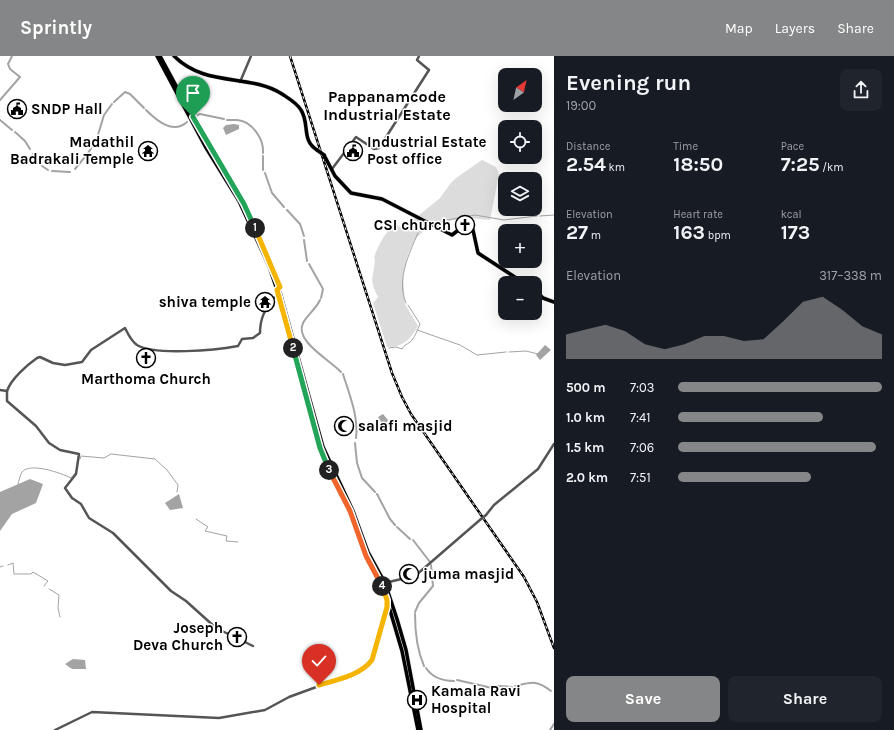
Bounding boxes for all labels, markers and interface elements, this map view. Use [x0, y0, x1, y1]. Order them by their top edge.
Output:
text: Sprintly [20, 17, 92, 39]
text: Map [725, 20, 753, 37]
text: Layers [775, 20, 815, 37]
text: Share [837, 20, 874, 37]
north arrow [498, 68, 542, 112]
map controls [498, 68, 542, 320]
button: share [840, 69, 882, 111]
text: Evening run [566, 70, 691, 96]
pin [176, 76, 210, 117]
icon: arrive [182, 82, 204, 104]
district label: Pappanamcode Industrial Estate [323, 87, 451, 124]
public building icon: SNDP Hall [6, 98, 28, 120]
text: 19:00 [566, 98, 596, 113]
place label: SNDP Hall [31, 100, 103, 118]
button: locate [498, 120, 542, 164]
place label: Madathil Badrakali Temple [10, 133, 134, 168]
place label: Industrial Estate Post office [367, 133, 487, 168]
temple icon: Madathil Badrakali Temple [137, 140, 159, 162]
public building icon: Industrial Estate Post office [342, 140, 364, 162]
text: Distance [566, 140, 610, 153]
text: Time [673, 140, 698, 153]
text: Pace [781, 140, 804, 153]
text: 2.54 [566, 153, 606, 176]
text: 18:50 [673, 153, 723, 176]
text: 7:25 [781, 153, 820, 176]
text: km [606, 161, 625, 174]
text: /km [820, 161, 844, 174]
button: layers [498, 172, 542, 216]
text: Elevation [566, 208, 613, 221]
text: Heart rate [673, 208, 723, 221]
text: kcal [781, 208, 802, 221]
church icon: CSI church [454, 214, 476, 236]
place label: CSI church [374, 216, 451, 234]
pin: 1 [245, 218, 265, 238]
text: 1 [253, 221, 257, 234]
text: 27 [566, 221, 588, 244]
text: 163 [673, 221, 705, 244]
text: 173 [781, 221, 810, 244]
button: + [498, 224, 542, 268]
text: m [588, 229, 601, 242]
text: bpm [705, 229, 731, 242]
text: Elevation [566, 268, 621, 283]
text: 317–338 m [819, 268, 882, 283]
button: − [498, 276, 542, 320]
temple icon: shiva temple [254, 291, 276, 313]
place label: shiva temple [159, 293, 251, 311]
pin: 2 [283, 338, 303, 358]
text: 2 [290, 341, 296, 354]
church icon: Marthoma Church [135, 347, 157, 369]
place label: Marthoma Church [81, 370, 211, 388]
text: 500 m [566, 380, 606, 395]
text: 7:03 [630, 380, 655, 395]
text: 1.0 km [566, 410, 605, 425]
text: 7:41 [630, 410, 651, 425]
mosque icon: salafi masjid [333, 415, 355, 437]
place label: salafi masjid [358, 417, 452, 435]
text: 1.5 km [566, 440, 604, 455]
text: 7:06 [630, 440, 654, 455]
pin: 3 [319, 460, 339, 480]
text: 3 [326, 463, 332, 476]
text: 2.0 km [566, 470, 608, 485]
text: 7:51 [630, 470, 651, 485]
mosque icon: juma masjid [398, 563, 420, 585]
place label: juma masjid [421, 565, 514, 583]
pin: 4 [372, 576, 392, 596]
text: 4 [379, 579, 385, 592]
place label: Joseph Deva Church [133, 619, 223, 654]
church icon: Joseph Deva Church [226, 626, 248, 648]
pin [302, 644, 336, 685]
icon: check [308, 650, 330, 672]
button: Save [566, 676, 720, 722]
button: Share [728, 676, 882, 722]
place label: Kamala Ravi Hospital [431, 682, 521, 717]
hospital icon: Kamala Ravi Hospital [406, 689, 428, 711]

